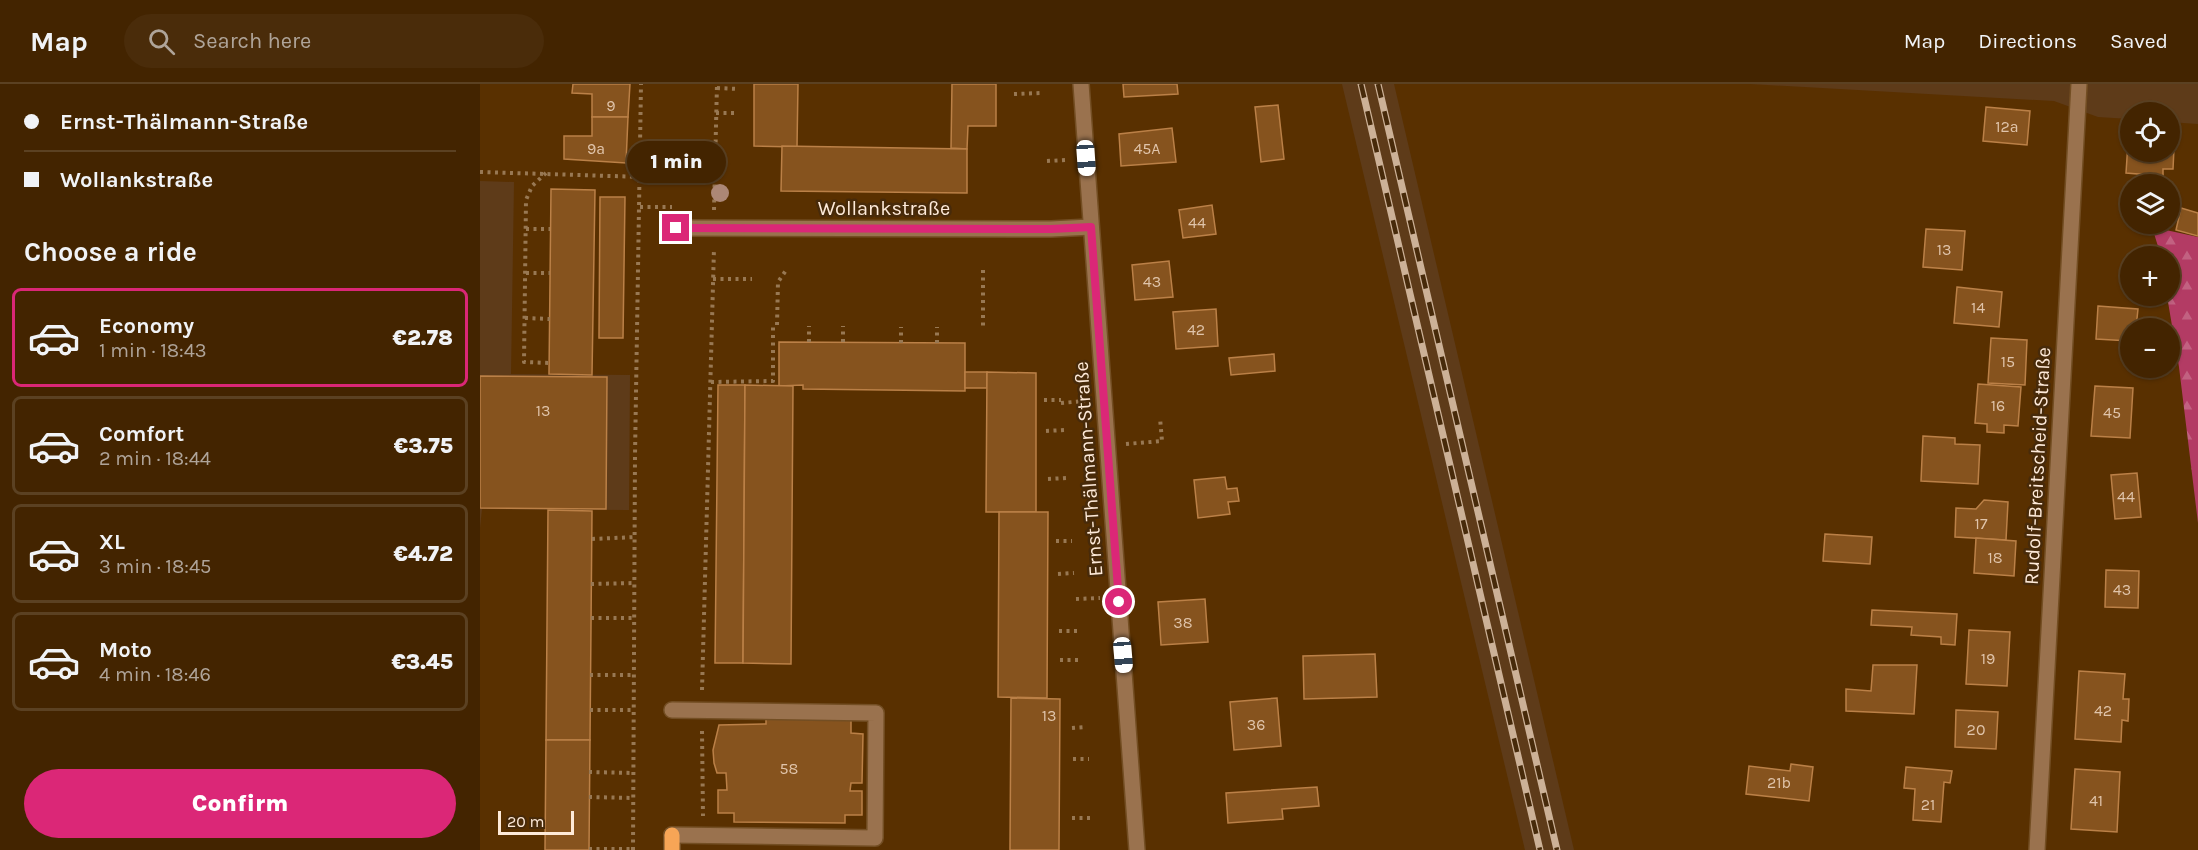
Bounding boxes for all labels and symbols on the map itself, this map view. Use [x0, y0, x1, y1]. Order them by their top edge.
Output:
house number: 9 [606, 96, 616, 115]
house number: 12a [1995, 117, 2019, 136]
house number: 9a [587, 139, 605, 158]
car [1076, 139, 1096, 177]
house number: 45A [1133, 139, 1161, 158]
callout: 1 min [626, 141, 726, 183]
street label: Wollankstraße [818, 197, 950, 220]
house number: 44 [1188, 213, 1206, 232]
route end [662, 214, 689, 241]
house number: 13 [1937, 240, 1951, 259]
house number: 43 [1143, 272, 1161, 291]
house number: 14 [1971, 298, 1985, 317]
house number: 42 [1187, 320, 1205, 339]
street label: Rudolf-Breitscheid-Straße [2020, 346, 2055, 586]
house number: 15 [2001, 352, 2015, 371]
street label: Ernst-Thälmann-Straße [1070, 361, 1107, 577]
house number: 16 [1991, 396, 2005, 415]
house number: 13 [536, 401, 550, 420]
house number: 45 [2103, 403, 2121, 422]
house number: 44 [2117, 487, 2135, 506]
house number: 17 [1975, 514, 1988, 533]
house number: 18 [1987, 548, 2003, 567]
house number: 43 [2113, 580, 2131, 599]
route start [1105, 588, 1132, 615]
house number: 38 [1173, 613, 1193, 632]
car [1112, 636, 1134, 674]
house number: 19 [1981, 649, 1995, 668]
house number: 42 [2094, 701, 2112, 720]
house number: 13 [1042, 706, 1056, 725]
house number: 36 [1247, 715, 1265, 734]
house number: 20 [1967, 720, 1985, 739]
house number: 58 [780, 759, 798, 778]
house number: 21b [1767, 773, 1791, 792]
house number: 41 [2089, 791, 2103, 810]
house number: 21 [1921, 795, 1935, 814]
scale bar [498, 808, 574, 836]

